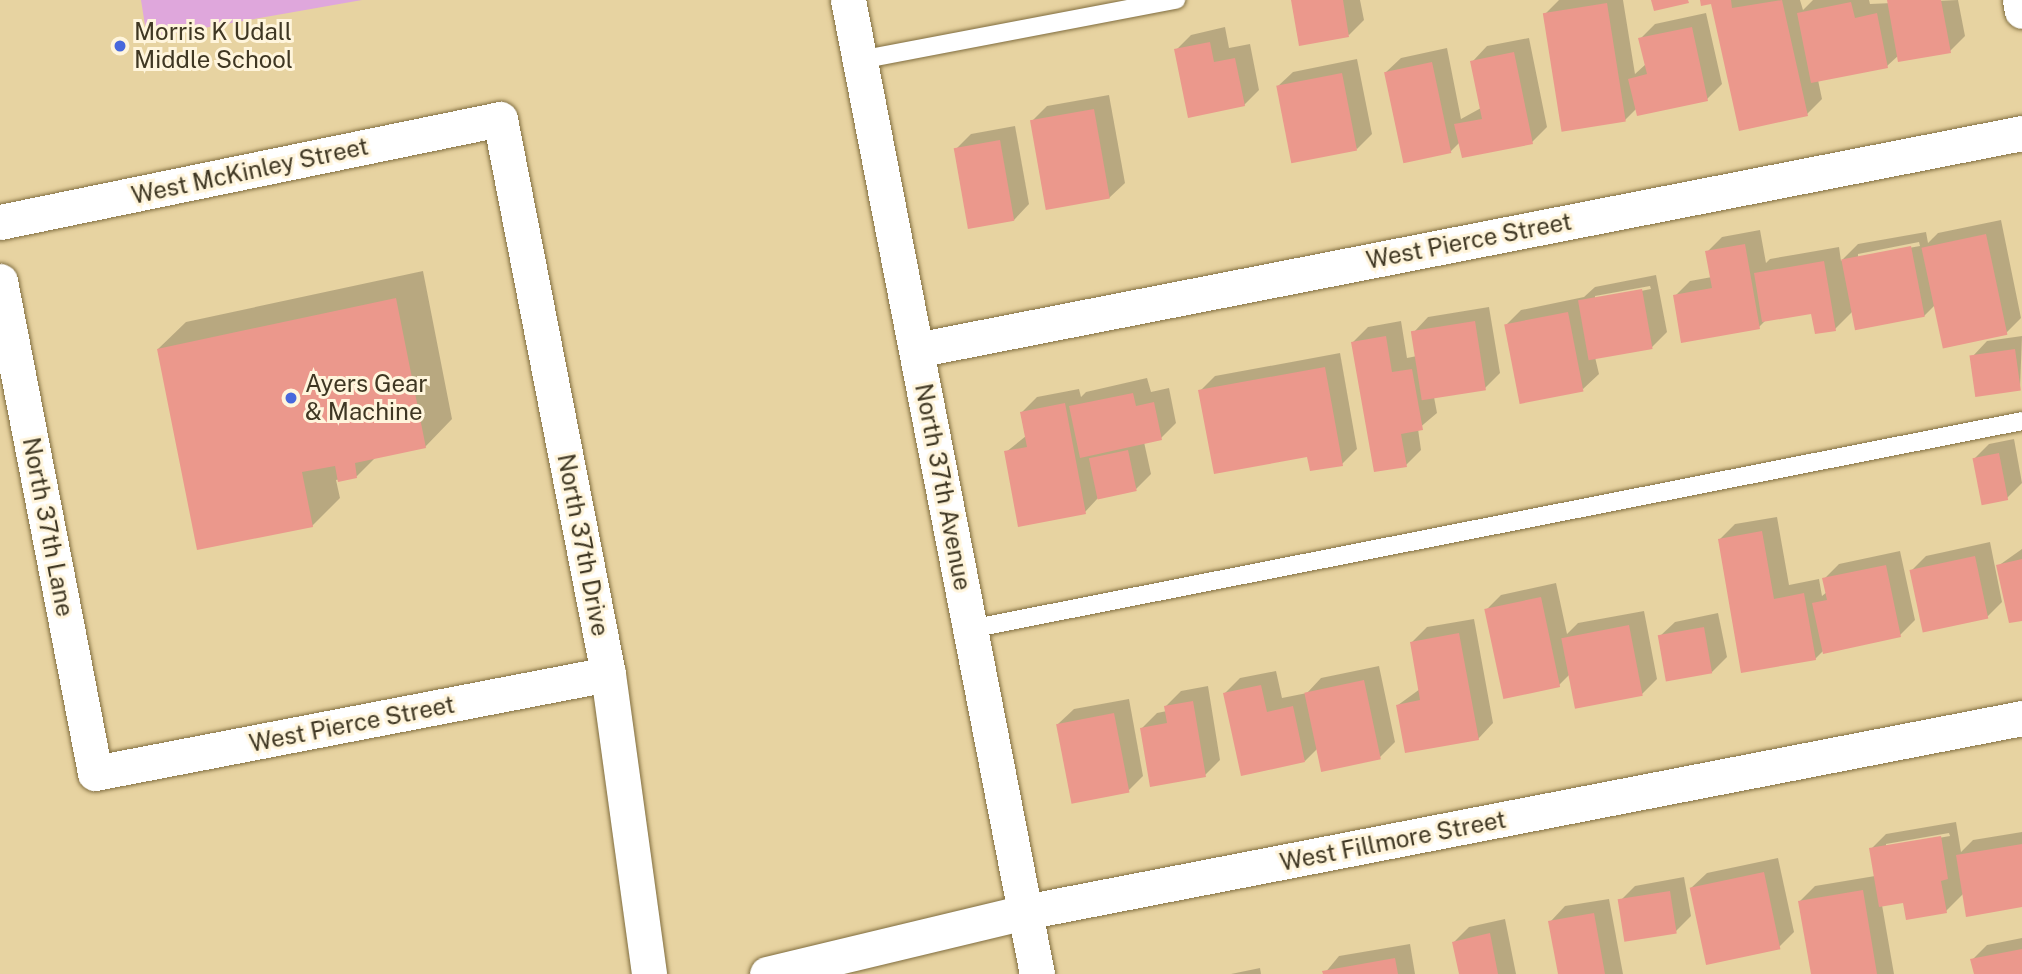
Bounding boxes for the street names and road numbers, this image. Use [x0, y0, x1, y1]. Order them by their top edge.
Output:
street label: West McKinley Street [129, 132, 371, 210]
street label: West Pierce Street [1364, 207, 1574, 275]
street label: North 37th Avenue [909, 381, 977, 593]
street label: North 37th Lane [17, 435, 79, 619]
street label: North 37th Drive [551, 451, 615, 639]
street label: West Pierce Street [247, 690, 457, 758]
street label: West Fillmore Street [1277, 805, 1509, 877]

